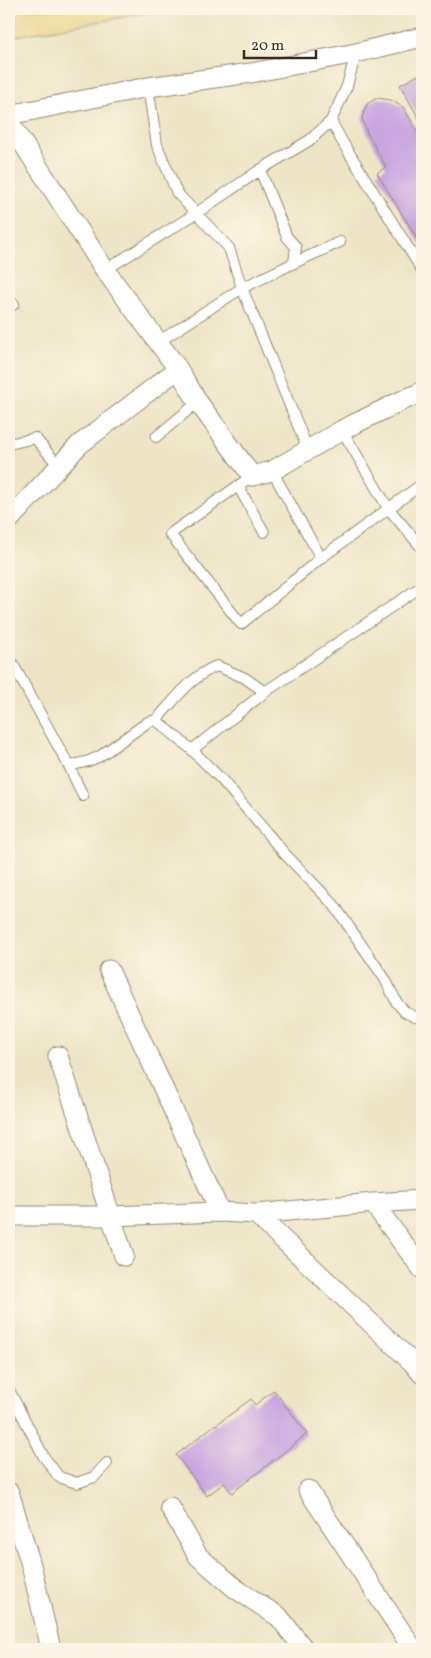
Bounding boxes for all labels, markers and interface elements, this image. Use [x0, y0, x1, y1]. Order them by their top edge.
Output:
scale bar [244, 28, 316, 60]
text: 20 m [251, 36, 284, 57]

